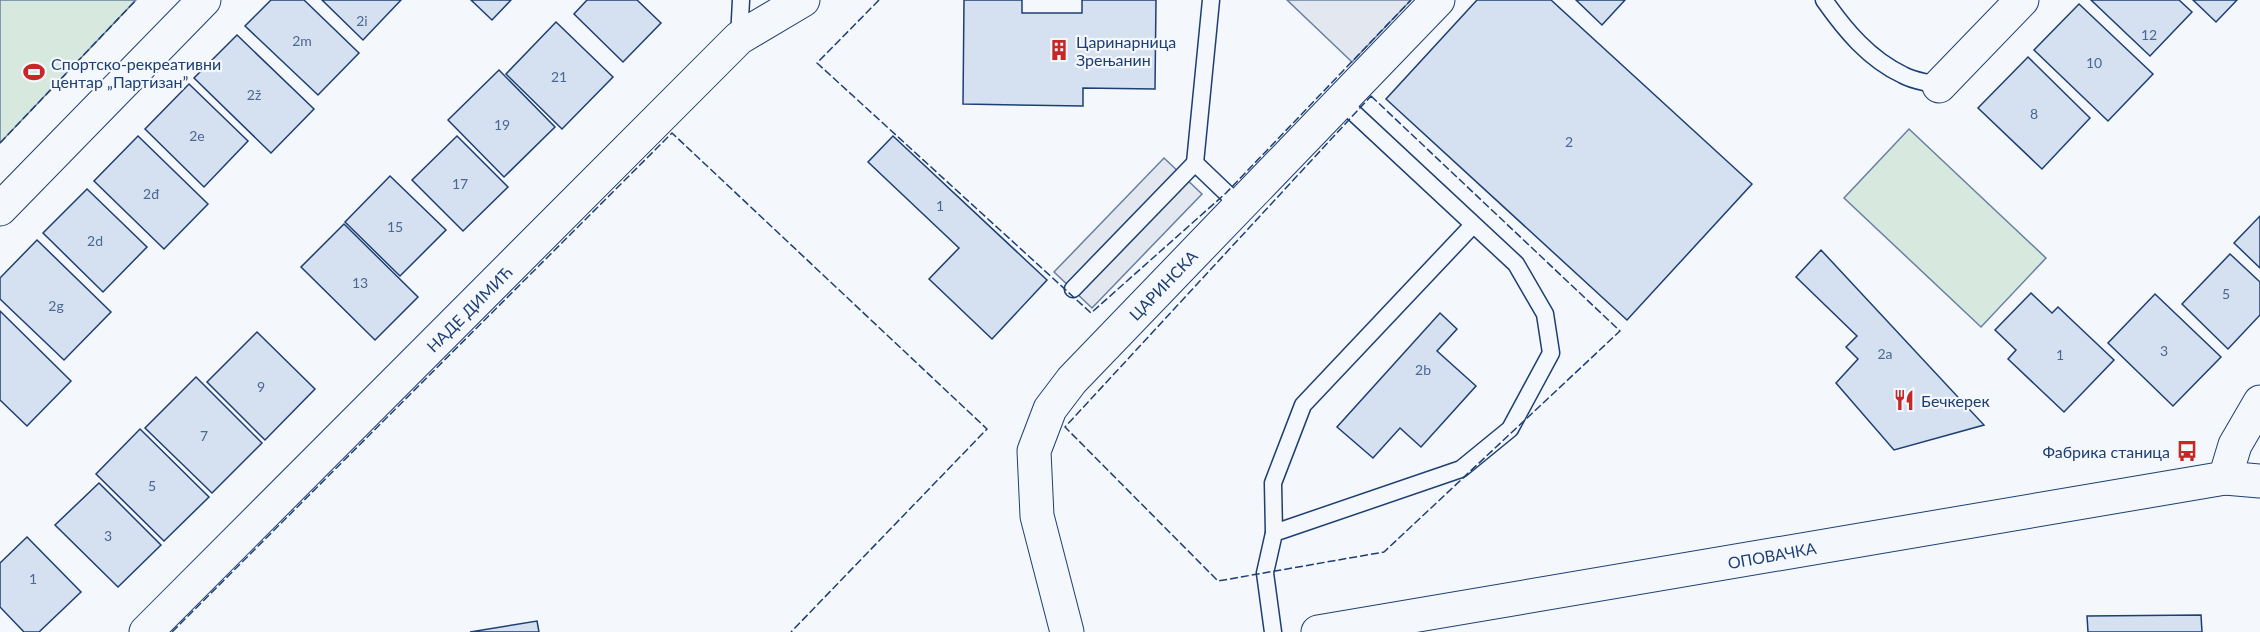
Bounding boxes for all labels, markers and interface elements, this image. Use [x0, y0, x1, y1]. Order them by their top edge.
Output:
house number: 2i [356, 12, 368, 29]
house number: 12 [2141, 26, 2157, 43]
house number: 2m [292, 32, 312, 49]
place label: Царинарница Зрењанин [1076, 32, 1176, 69]
building icon: Царинарница Зрењанин [1047, 38, 1071, 62]
place label: Спортско-рекреативни центар „Партизан” [51, 54, 221, 91]
house number: 10 [2086, 54, 2102, 71]
sports icon: Спортско-рекреативни центар „Партизан” [22, 60, 46, 84]
house number: 21 [551, 68, 567, 85]
house number: 2ž [247, 86, 261, 103]
house number: 8 [2030, 105, 2038, 122]
house number: 19 [494, 116, 510, 133]
house number: 2e [189, 127, 205, 144]
house number: 2 [1565, 133, 1573, 150]
house number: 17 [452, 175, 468, 192]
house number: 2đ [143, 185, 159, 202]
house number: 1 [936, 197, 944, 214]
house number: 15 [387, 218, 403, 235]
house number: 2d [87, 232, 103, 249]
street label: ЦАРИНСКА [1125, 246, 1201, 324]
street label: НАДЕ ДИМИЋ [422, 262, 516, 356]
house number: 13 [352, 274, 368, 291]
house number: 5 [2222, 285, 2230, 302]
house number: 2g [48, 297, 64, 314]
house number: 3 [2160, 342, 2168, 359]
house number: 2a [1877, 345, 1893, 362]
house number: 1 [2056, 346, 2064, 363]
house number: 2b [1415, 361, 1431, 378]
house number: 9 [257, 378, 265, 395]
restaurant icon: Бечкерек [1892, 388, 1916, 412]
place label: Бечкерек [1921, 391, 1990, 410]
house number: 7 [200, 427, 208, 444]
bus stop icon: Фабрика станица [2175, 439, 2199, 463]
place label: Фабрика станица [2042, 442, 2170, 461]
house number: 5 [148, 477, 156, 494]
house number: 3 [104, 527, 112, 544]
street label: ОПОВАЧКА [1726, 538, 1818, 572]
house number: 1 [29, 570, 37, 587]

